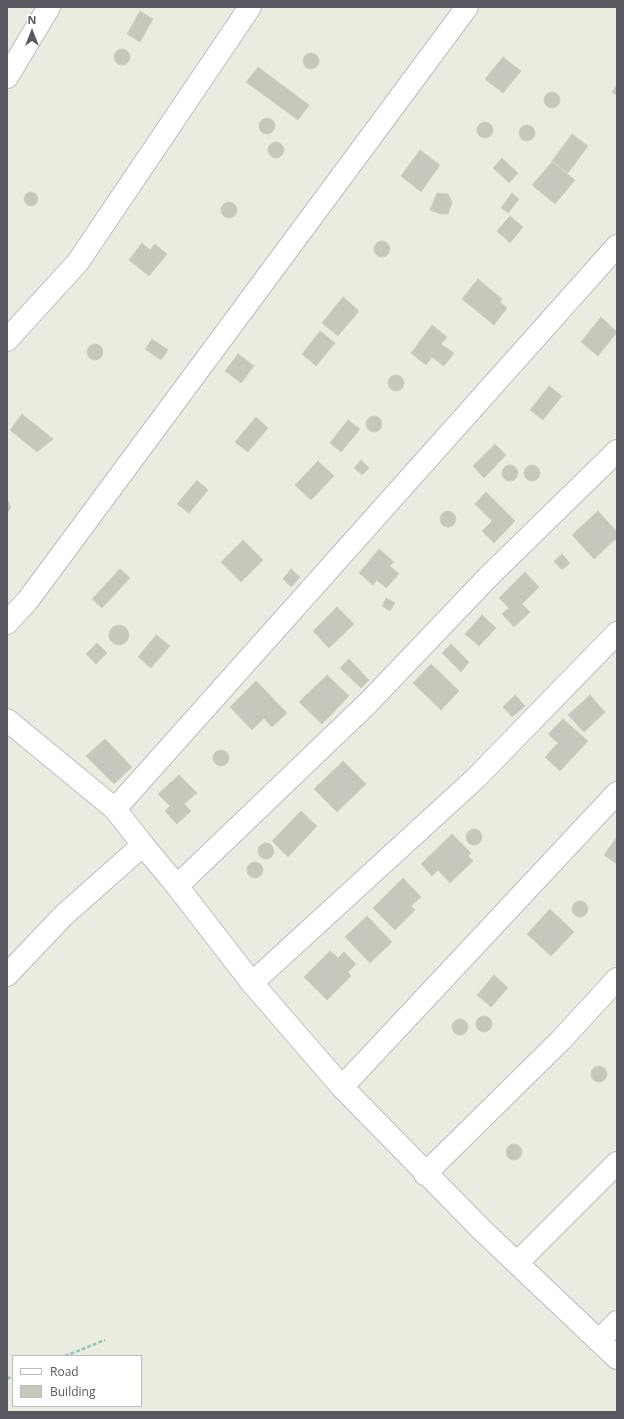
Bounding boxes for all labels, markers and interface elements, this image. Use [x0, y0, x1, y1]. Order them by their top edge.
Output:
north arrow [12, 12, 52, 52]
text: N [28, 12, 36, 27]
legend [12, 1355, 142, 1407]
text: Road [50, 1363, 79, 1380]
text: Building [50, 1383, 95, 1400]

